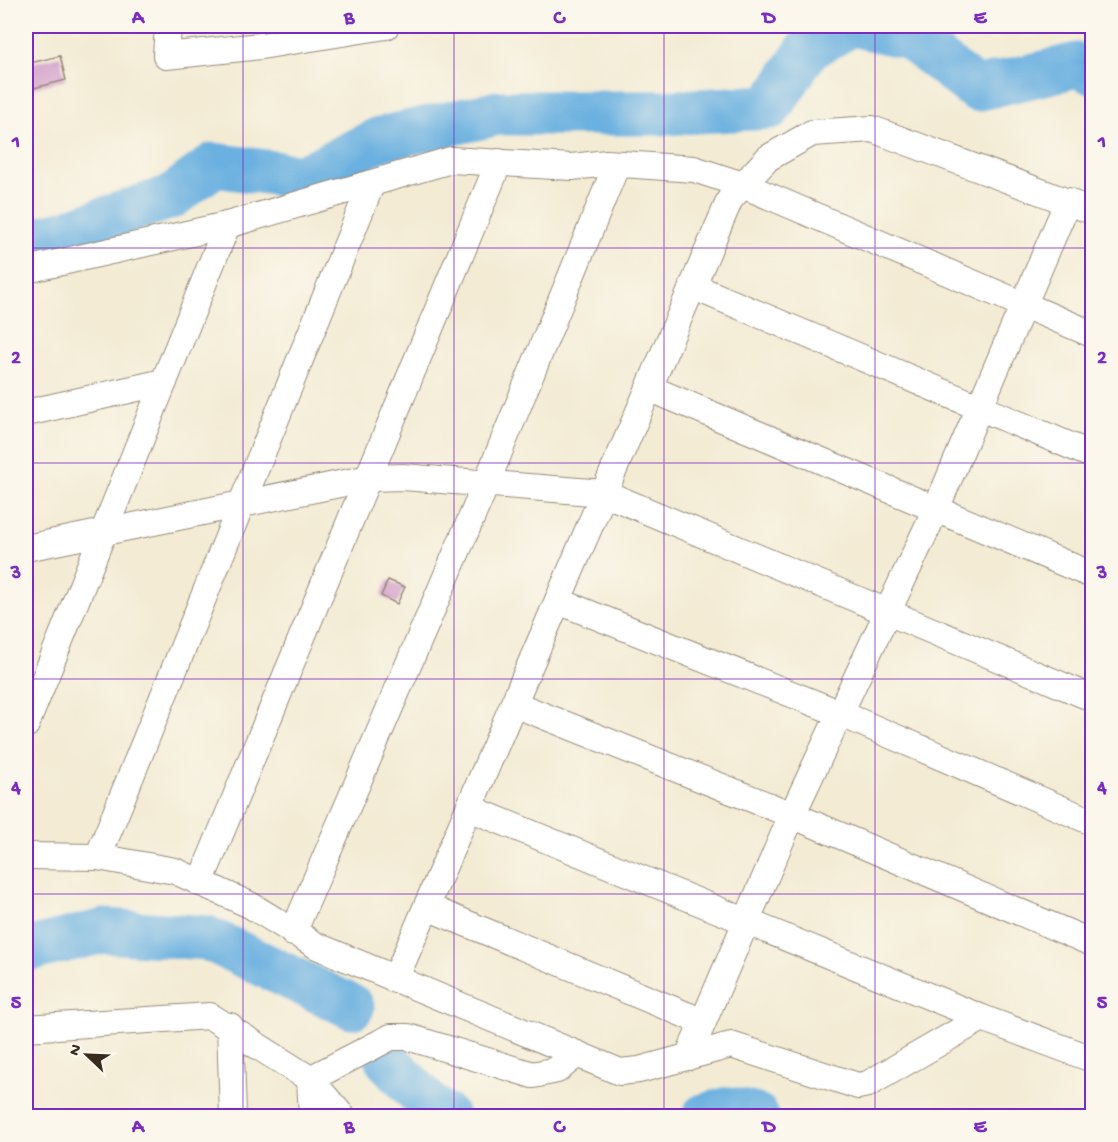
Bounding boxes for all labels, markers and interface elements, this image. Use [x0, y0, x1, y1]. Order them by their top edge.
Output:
text: A [131, 8, 146, 31]
text: B [343, 8, 355, 31]
text: C [553, 8, 567, 31]
text: D [760, 8, 776, 31]
text: E [974, 8, 988, 31]
text: 1 [11, 132, 20, 155]
text: 1 [1097, 132, 1106, 155]
text: 2 [11, 348, 21, 371]
text: 2 [1097, 348, 1107, 371]
text: 3 [10, 563, 21, 586]
text: 3 [1096, 563, 1107, 586]
text: 4 [10, 778, 21, 801]
text: 4 [1096, 778, 1107, 801]
text: 5 [11, 993, 22, 1016]
text: 5 [1097, 993, 1108, 1016]
north arrow [57, 1025, 117, 1085]
text: N [66, 1041, 87, 1059]
text: A [131, 1117, 146, 1140]
text: B [343, 1117, 355, 1140]
text: C [553, 1117, 567, 1140]
text: D [760, 1117, 776, 1140]
text: E [974, 1117, 988, 1140]

